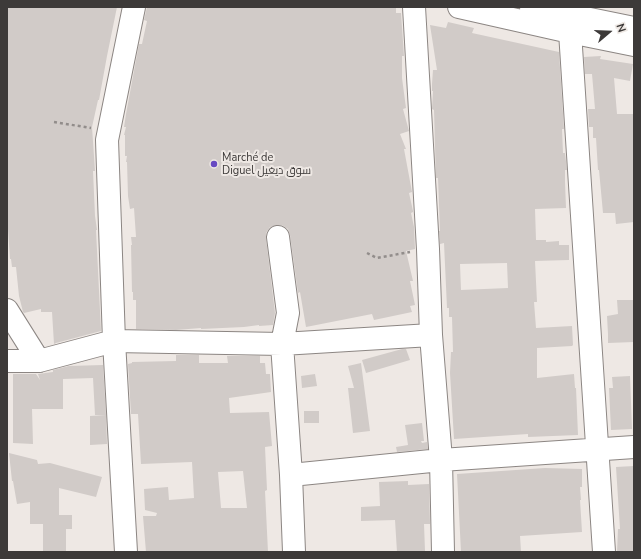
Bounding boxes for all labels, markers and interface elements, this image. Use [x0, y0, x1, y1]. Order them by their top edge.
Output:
north arrow [589, 12, 629, 52]
text: N [612, 22, 629, 34]
place label: Marché de Diguel سوق ديغيل [222, 151, 311, 177]
marker: Marché de Diguel سوق ديغيل [209, 159, 219, 169]

